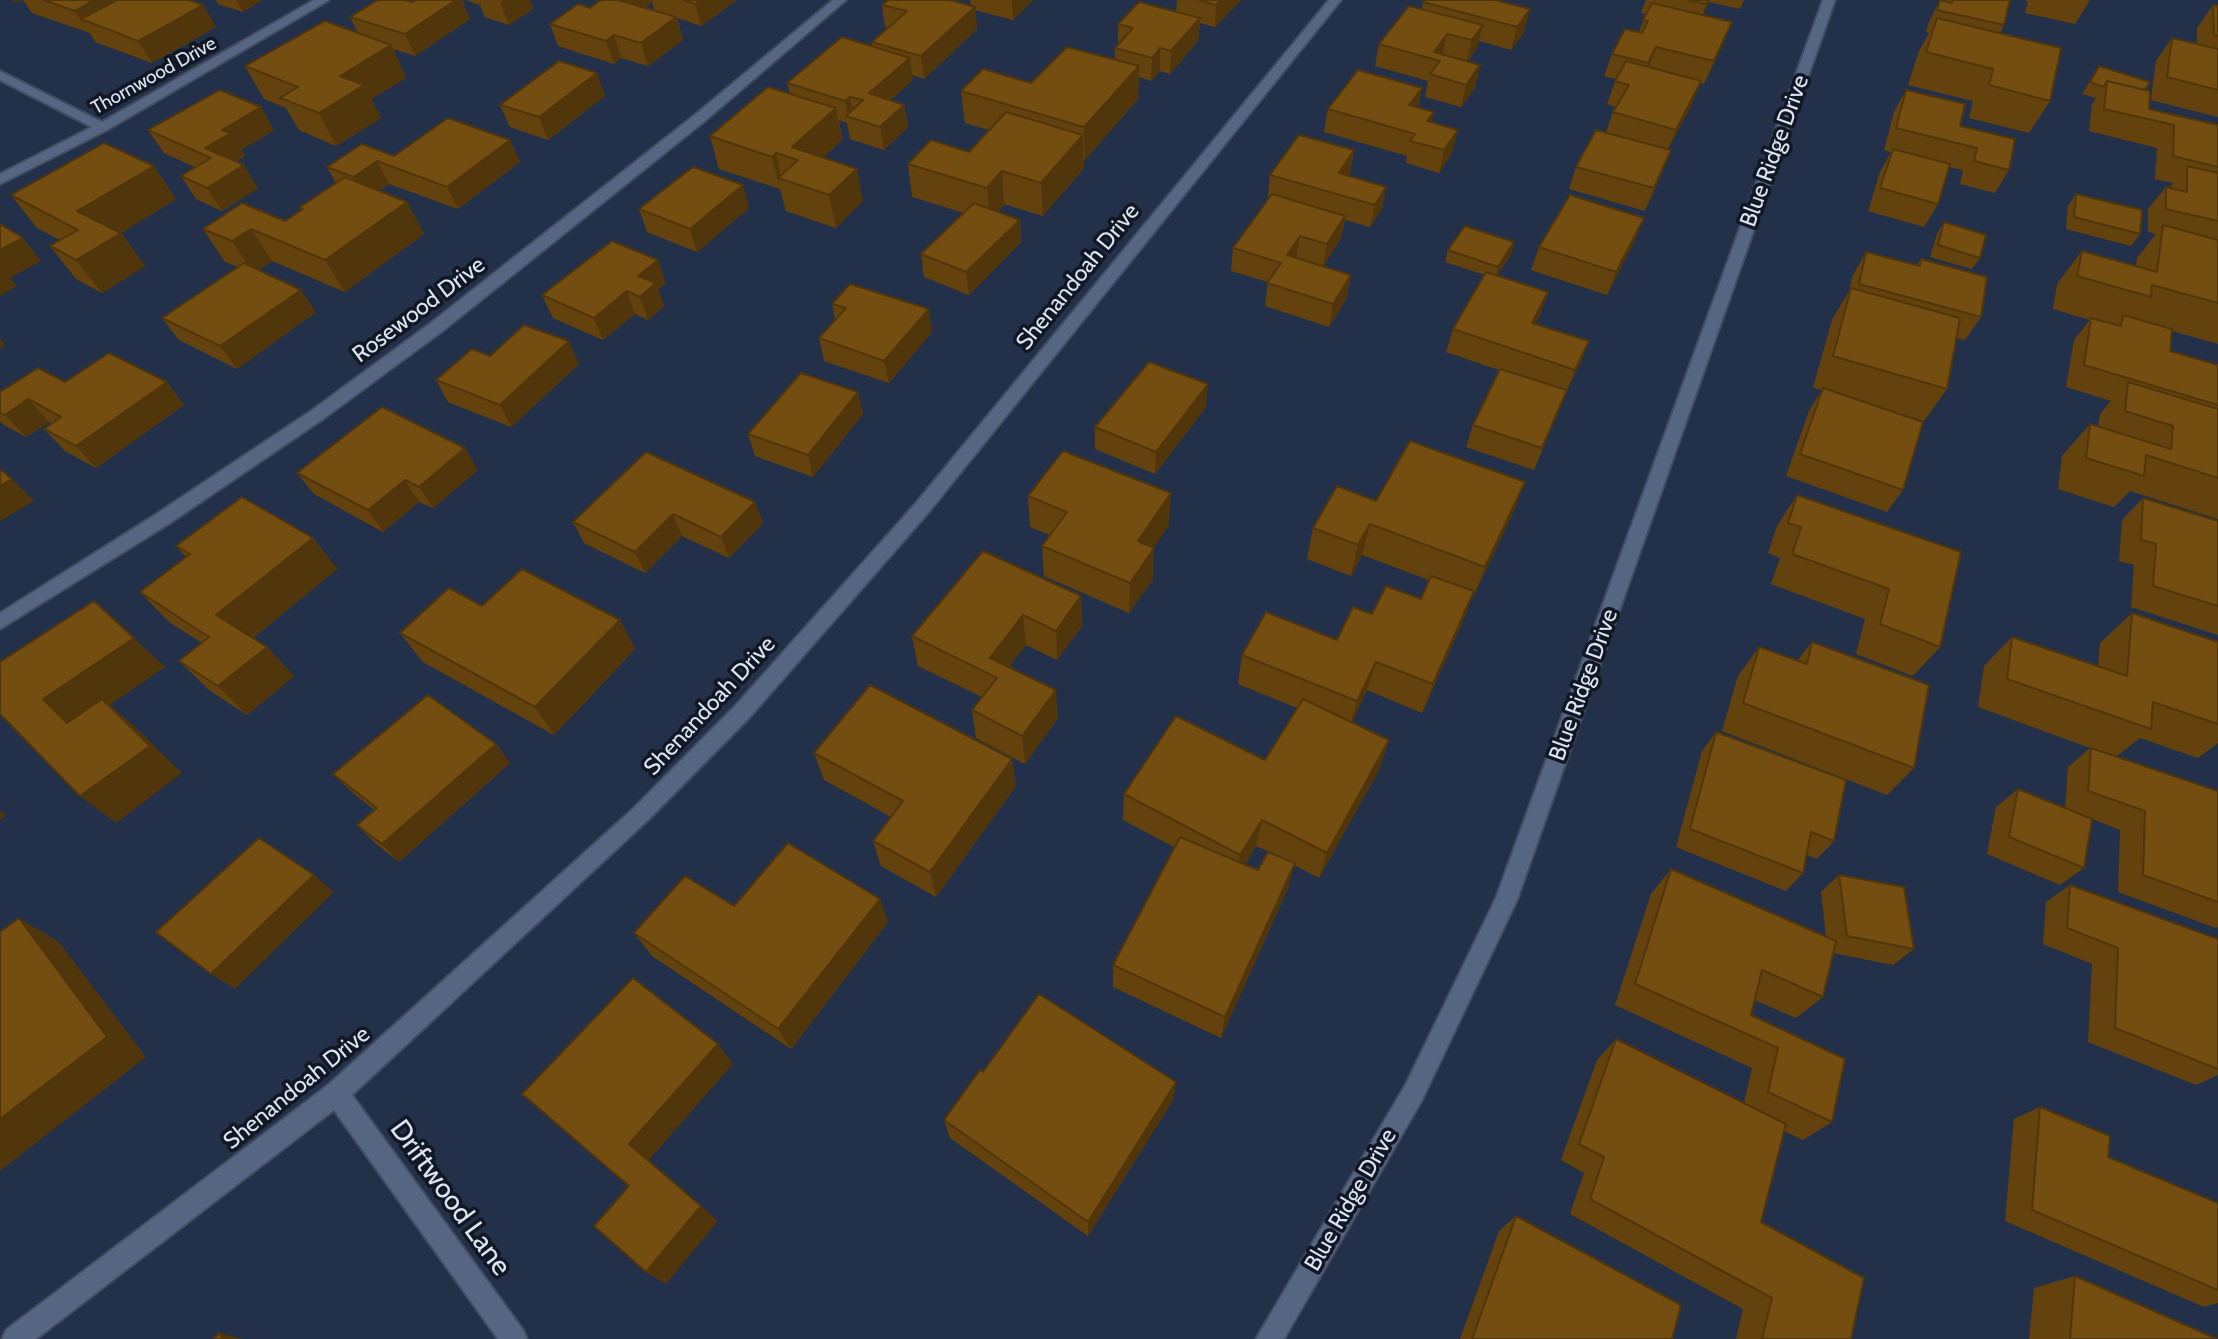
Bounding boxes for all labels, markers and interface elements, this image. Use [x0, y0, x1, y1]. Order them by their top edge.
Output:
street label: Thornwood Drive [88, 32, 220, 120]
street label: Blue Ridge Drive [1735, 71, 1815, 231]
street label: Shenandoah Drive [1011, 198, 1145, 356]
street label: Rosewood Drive [347, 251, 491, 369]
street label: Blue Ridge Drive [1544, 605, 1624, 765]
street label: Shenandoah Drive [639, 631, 781, 781]
street label: Shenandoah Drive [218, 1021, 376, 1155]
street label: Driftwood Lane [382, 1114, 518, 1282]
street label: Blue Ridge Drive [1299, 1124, 1403, 1276]

